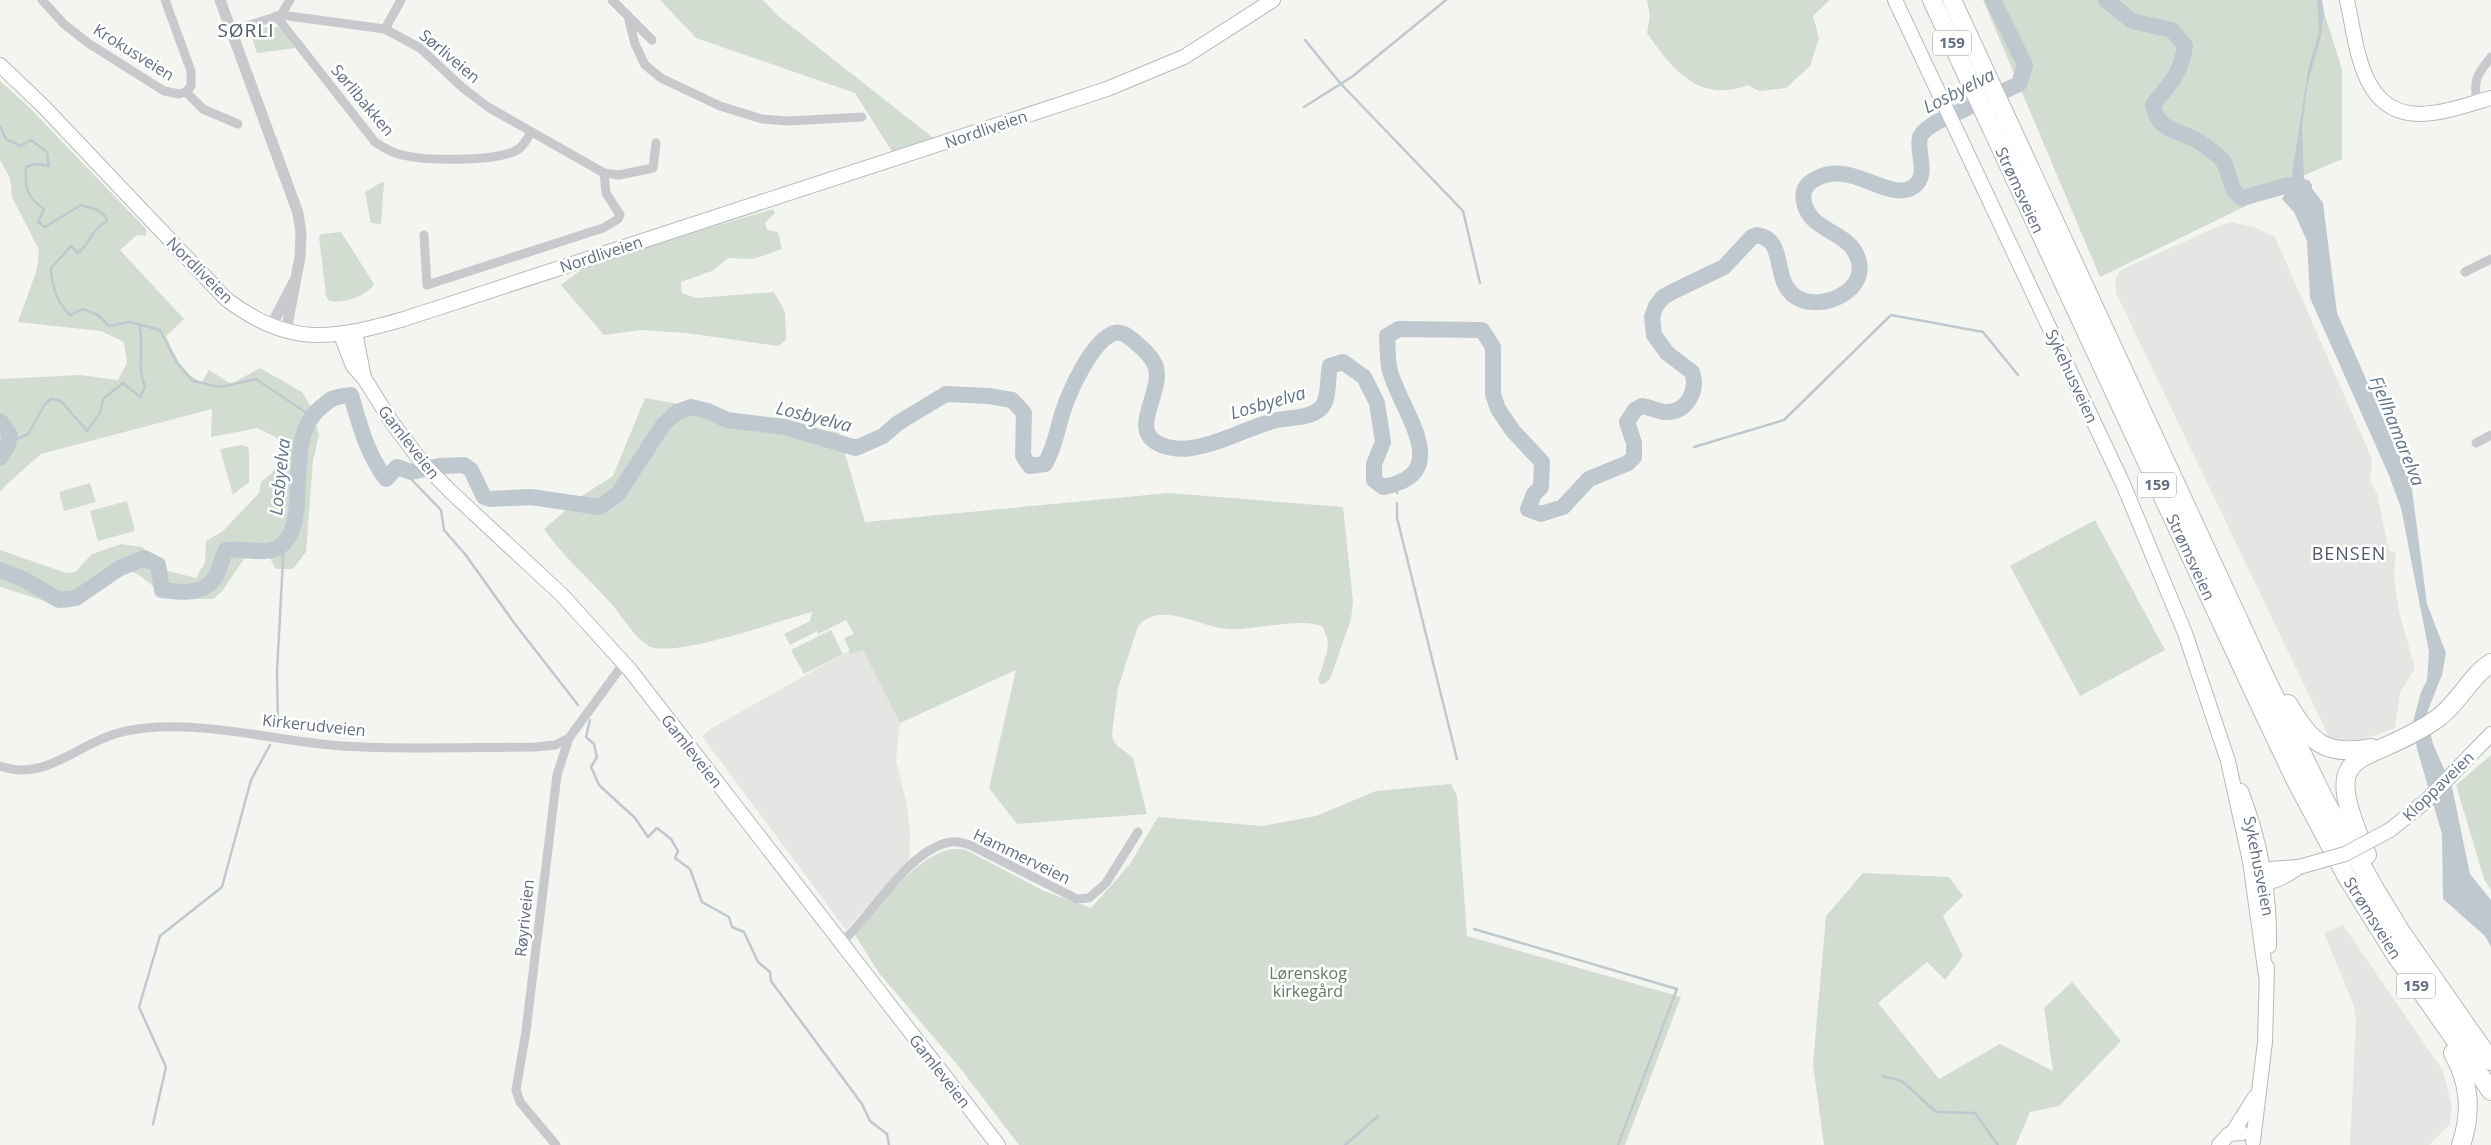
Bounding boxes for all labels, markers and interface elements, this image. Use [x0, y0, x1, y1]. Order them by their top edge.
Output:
district label: SØRLI [217, 17, 275, 43]
street label: Krokusveien [89, 18, 179, 86]
street label: Sørliveien [415, 24, 485, 88]
road number: 159 [1933, 30, 1971, 56]
street label: Sørlibakken [327, 59, 399, 141]
water label: Losbyelva [1919, 62, 1998, 118]
street label: Nordliveien [942, 105, 1030, 153]
street label: Strømsveien [1990, 143, 2050, 237]
street label: Nordliveien [557, 230, 645, 278]
street label: Nordliveien [162, 232, 238, 308]
street label: Sykehusveien [2041, 325, 2103, 427]
water label: Fjellhamarelva [2365, 372, 2431, 489]
water label: Losbyelva [1227, 380, 1308, 424]
water label: Losbyelva [774, 395, 855, 437]
street label: Gamleveien [373, 400, 445, 484]
water label: Losbyelva [263, 437, 295, 517]
road number: 159 [2138, 472, 2176, 498]
street label: Strømsveien [2161, 510, 2221, 604]
district label: BENSEN [2312, 541, 2386, 565]
street label: Kirkerudveien [261, 709, 367, 741]
street label: Gamleveien [656, 709, 728, 793]
street label: Kloppaveien [2397, 746, 2479, 826]
street label: Sykehusveien [2239, 814, 2279, 918]
street label: Hammerveien [970, 823, 1074, 889]
street label: Strømsveien [2339, 873, 2407, 963]
street label: Røyriveien [509, 878, 539, 958]
park label: Lørenskog kirkegård [1269, 962, 1347, 1002]
road number: 159 [2397, 974, 2435, 998]
street label: Gamleveien [904, 1029, 976, 1113]

